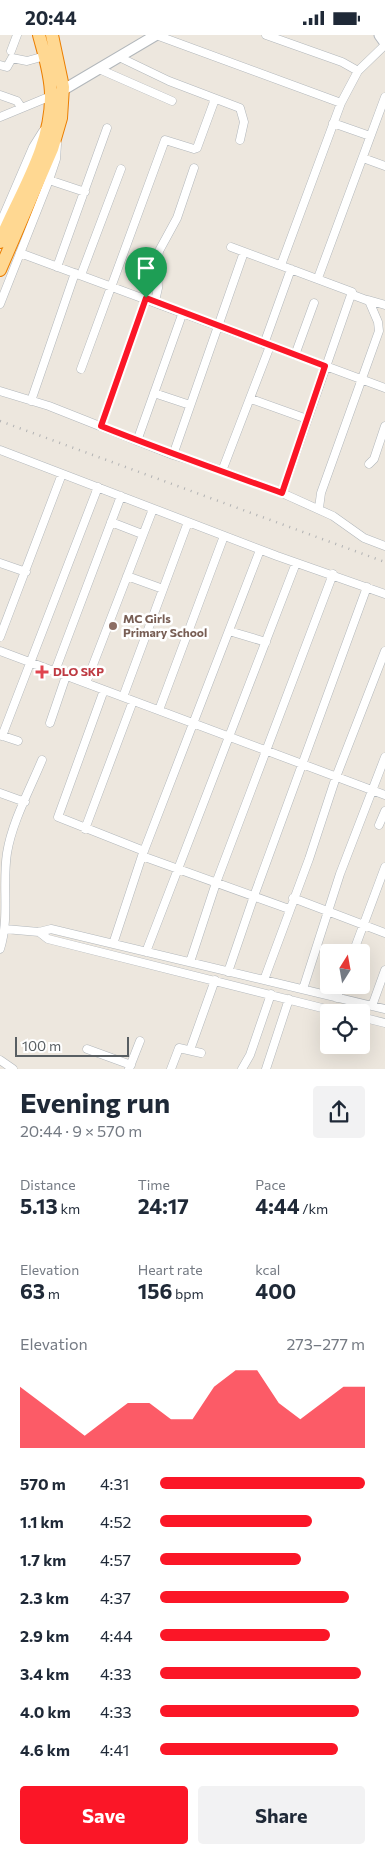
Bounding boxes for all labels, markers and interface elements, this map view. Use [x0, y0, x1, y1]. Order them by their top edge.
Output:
text: 20:44 [25, 6, 77, 29]
pin [125, 247, 167, 298]
icon: arrive [132, 254, 160, 282]
place label: MC Girls Primary School [123, 611, 207, 639]
marker: MC Girls Primary School [107, 620, 119, 632]
place label: DLO SKP [53, 664, 104, 678]
marker: DLO SKP [35, 665, 49, 679]
north arrow [320, 944, 370, 994]
map controls [320, 944, 370, 1054]
button: locate [320, 1004, 370, 1054]
scale bar [15, 1034, 129, 1057]
text: 100 m [22, 1037, 61, 1054]
text: Evening run [20, 1085, 170, 1119]
button: share [313, 1086, 365, 1138]
text: 20:44 · 9 × 570 m [20, 1121, 142, 1140]
text: Distance [20, 1176, 76, 1193]
text: Time [138, 1176, 170, 1193]
text: Pace [255, 1176, 286, 1193]
text: 5.13 [20, 1193, 58, 1218]
text: 24:17 [138, 1193, 189, 1218]
text: 4:44 [255, 1193, 300, 1218]
text: km [58, 1200, 80, 1217]
text: /km [300, 1200, 328, 1217]
text: Elevation [20, 1261, 79, 1278]
text: Heart rate [138, 1261, 203, 1278]
text: kcal [255, 1261, 280, 1278]
text: 63 [20, 1278, 45, 1303]
text: 156 [138, 1278, 172, 1303]
text: 400 [255, 1278, 296, 1303]
text: m [45, 1285, 60, 1302]
text: bpm [172, 1285, 204, 1302]
text: Elevation [20, 1334, 88, 1353]
text: 273–277 m [286, 1334, 365, 1353]
text: 570 m [20, 1474, 66, 1493]
text: 4:31 [100, 1474, 129, 1493]
text: 1.1 km [20, 1512, 64, 1531]
text: 4:52 [100, 1512, 131, 1531]
text: 1.7 km [20, 1550, 66, 1569]
text: 4:57 [100, 1550, 131, 1569]
text: 2.3 km [20, 1588, 69, 1607]
text: 4:37 [100, 1588, 131, 1607]
text: 2.9 km [20, 1626, 69, 1645]
text: 4:44 [100, 1626, 133, 1645]
text: 3.4 km [20, 1664, 69, 1683]
text: 4:33 [100, 1664, 132, 1683]
text: 4.0 km [20, 1702, 71, 1721]
text: 4:33 [100, 1702, 132, 1721]
text: 4.6 km [20, 1740, 70, 1759]
text: 4:41 [100, 1740, 129, 1759]
button: Save [20, 1786, 188, 1844]
button: Share [198, 1786, 365, 1844]

